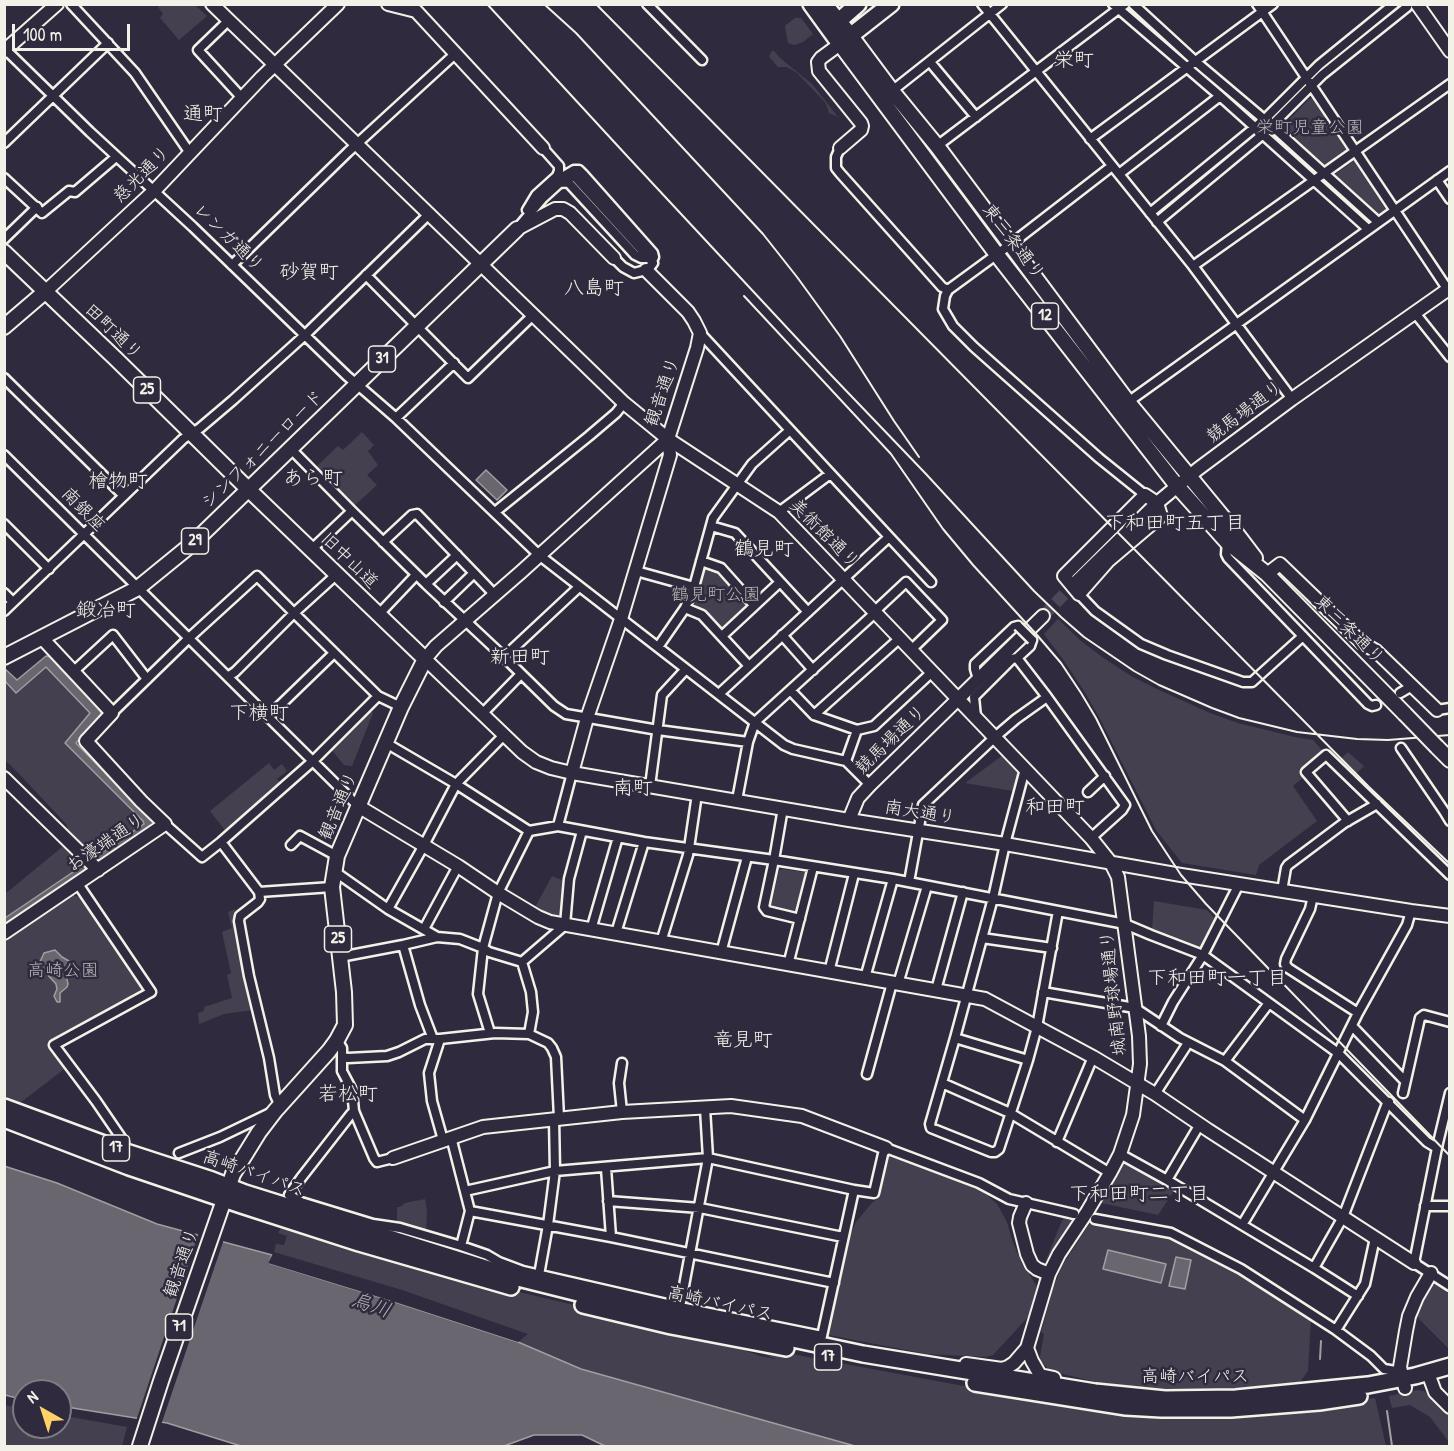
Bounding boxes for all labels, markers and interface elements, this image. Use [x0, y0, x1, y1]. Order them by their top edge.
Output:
scale bar [15, 12, 134, 50]
text: 100 m [23, 22, 62, 47]
district label: 栄町 [1054, 49, 1094, 73]
district label: 通町 [183, 103, 223, 127]
park label: 栄町児童公園 [1256, 117, 1364, 139]
street label: 慈光通り [109, 142, 175, 208]
street label: レンガ通り [188, 199, 268, 277]
street label: 東三条通り [977, 200, 1049, 284]
district label: 砂賀町 [279, 261, 339, 285]
district label: 八島町 [564, 277, 624, 301]
street label: 田町通り [80, 299, 146, 365]
road number: 12 [1032, 303, 1058, 329]
road number: 31 [368, 346, 395, 372]
street label: 観音通り [641, 354, 685, 430]
street label: 競馬場通り [1203, 376, 1287, 448]
road number: 25 [134, 377, 160, 403]
street label: シンフォニーロード [197, 386, 329, 514]
district label: あら町 [283, 467, 343, 491]
district label: 檜物町 [88, 470, 148, 494]
street label: 南銀座 [56, 483, 110, 537]
street label: 美術館通り [785, 495, 863, 573]
district label: 下和田町五丁目 [1105, 512, 1245, 536]
road number: 29 [182, 528, 208, 554]
street label: 旧中山道 [316, 528, 382, 594]
district label: 鶴見町 [734, 538, 794, 562]
park label: 鶴見町公園 [671, 584, 761, 606]
street label: 東三条通り [1310, 591, 1388, 669]
district label: 鍛冶町 [76, 599, 136, 623]
district label: 新田町 [490, 646, 550, 670]
street label: 競馬場通り [851, 701, 931, 779]
district label: 下横町 [229, 702, 289, 726]
street label: 観音通り [315, 769, 363, 843]
district label: 南町 [613, 777, 653, 801]
district label: 和田町 [1025, 796, 1085, 820]
street label: 南大通り [883, 797, 957, 829]
street label: お濠端通り [63, 809, 149, 877]
road number: 25 [324, 926, 352, 952]
street label: 城南野球場通り [1097, 929, 1131, 1057]
park label: 高崎公園 [27, 960, 99, 982]
district label: 下和田町一丁目 [1147, 967, 1287, 991]
district label: 竜見町 [713, 1029, 773, 1053]
district label: 若松町 [318, 1083, 378, 1107]
road number: 17 [102, 1135, 130, 1161]
street label: 高崎バイパス [199, 1146, 309, 1202]
district label: 下和田町二丁目 [1069, 1183, 1209, 1207]
street label: 観音通り [160, 1225, 204, 1301]
street label: 高崎バイパス [665, 1282, 775, 1326]
water label: 烏川 [348, 1288, 394, 1324]
road number: 71 [166, 1314, 192, 1340]
road number: 17 [814, 1344, 842, 1370]
street label: 高崎バイパス [1141, 1366, 1249, 1388]
north arrow [12, 1379, 72, 1439]
text: N [22, 1385, 42, 1408]

